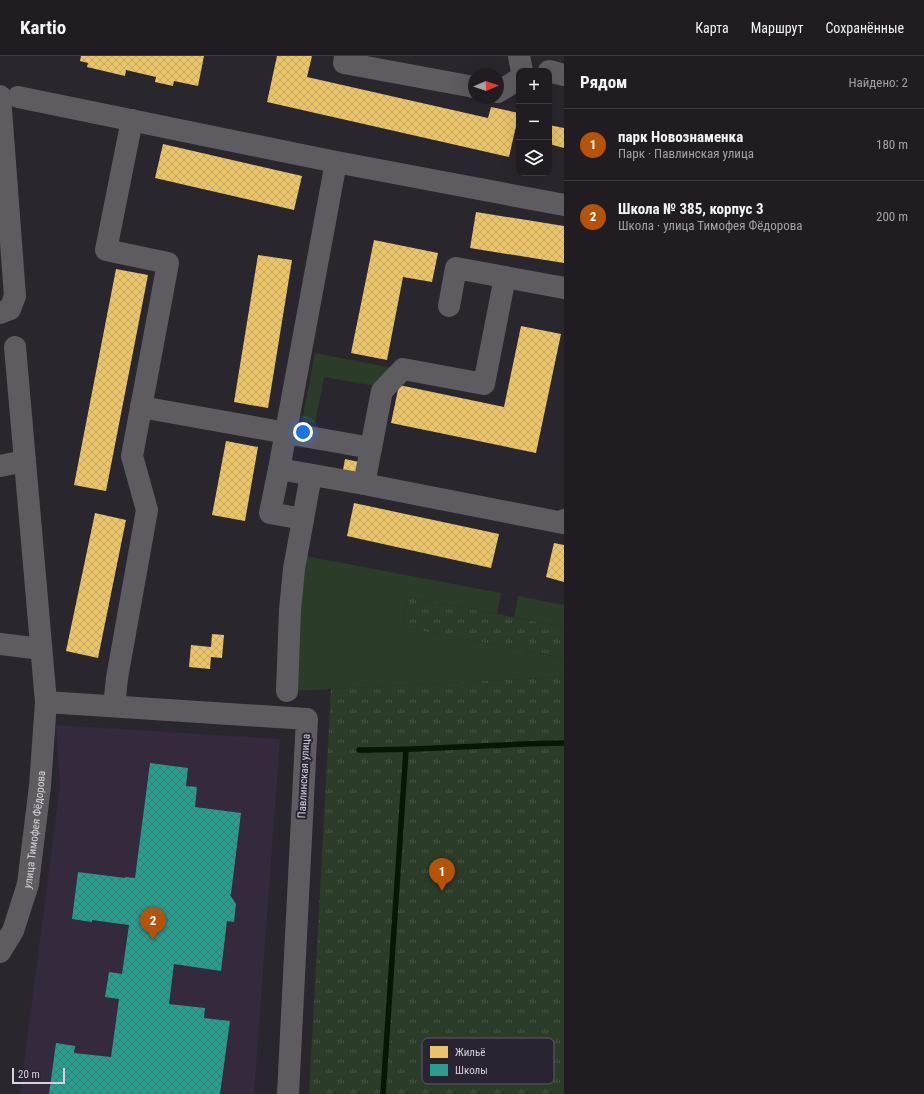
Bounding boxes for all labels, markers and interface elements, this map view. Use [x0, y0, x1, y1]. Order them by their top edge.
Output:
text: Kartio [20, 16, 66, 39]
text: Карта [695, 20, 729, 36]
text: Маршрут [751, 20, 803, 36]
text: Сохранённые [825, 20, 904, 36]
north arrow [468, 68, 504, 104]
map controls [516, 68, 552, 176]
button: + [516, 68, 552, 104]
text: Рядом [580, 72, 627, 92]
text: Найдено: 2 [848, 75, 908, 90]
button: − [516, 104, 552, 140]
text: парк Новознаменка [618, 128, 743, 146]
text: 1 [590, 137, 596, 152]
text: 180 m [876, 137, 908, 152]
button: layers [516, 140, 552, 176]
text: Парк · Павлинская улица [618, 146, 754, 161]
text: Школа № 385, корпус 3 [618, 200, 763, 218]
text: 2 [590, 209, 596, 224]
text: 200 m [876, 209, 908, 224]
text: Школа · улица Тимофея Фёдорова [618, 218, 803, 233]
your location [293, 422, 313, 442]
street label: Павлинская улица [295, 733, 313, 819]
street label: улица Тимофея Фёдорова [21, 770, 48, 890]
pin: 1 [429, 858, 455, 891]
pin: 2 [140, 907, 166, 940]
legend [422, 1038, 554, 1084]
text: Жильё [455, 1046, 485, 1059]
text: Школы [455, 1064, 488, 1077]
scale bar [12, 1066, 65, 1085]
text: 20 m [18, 1068, 40, 1081]

